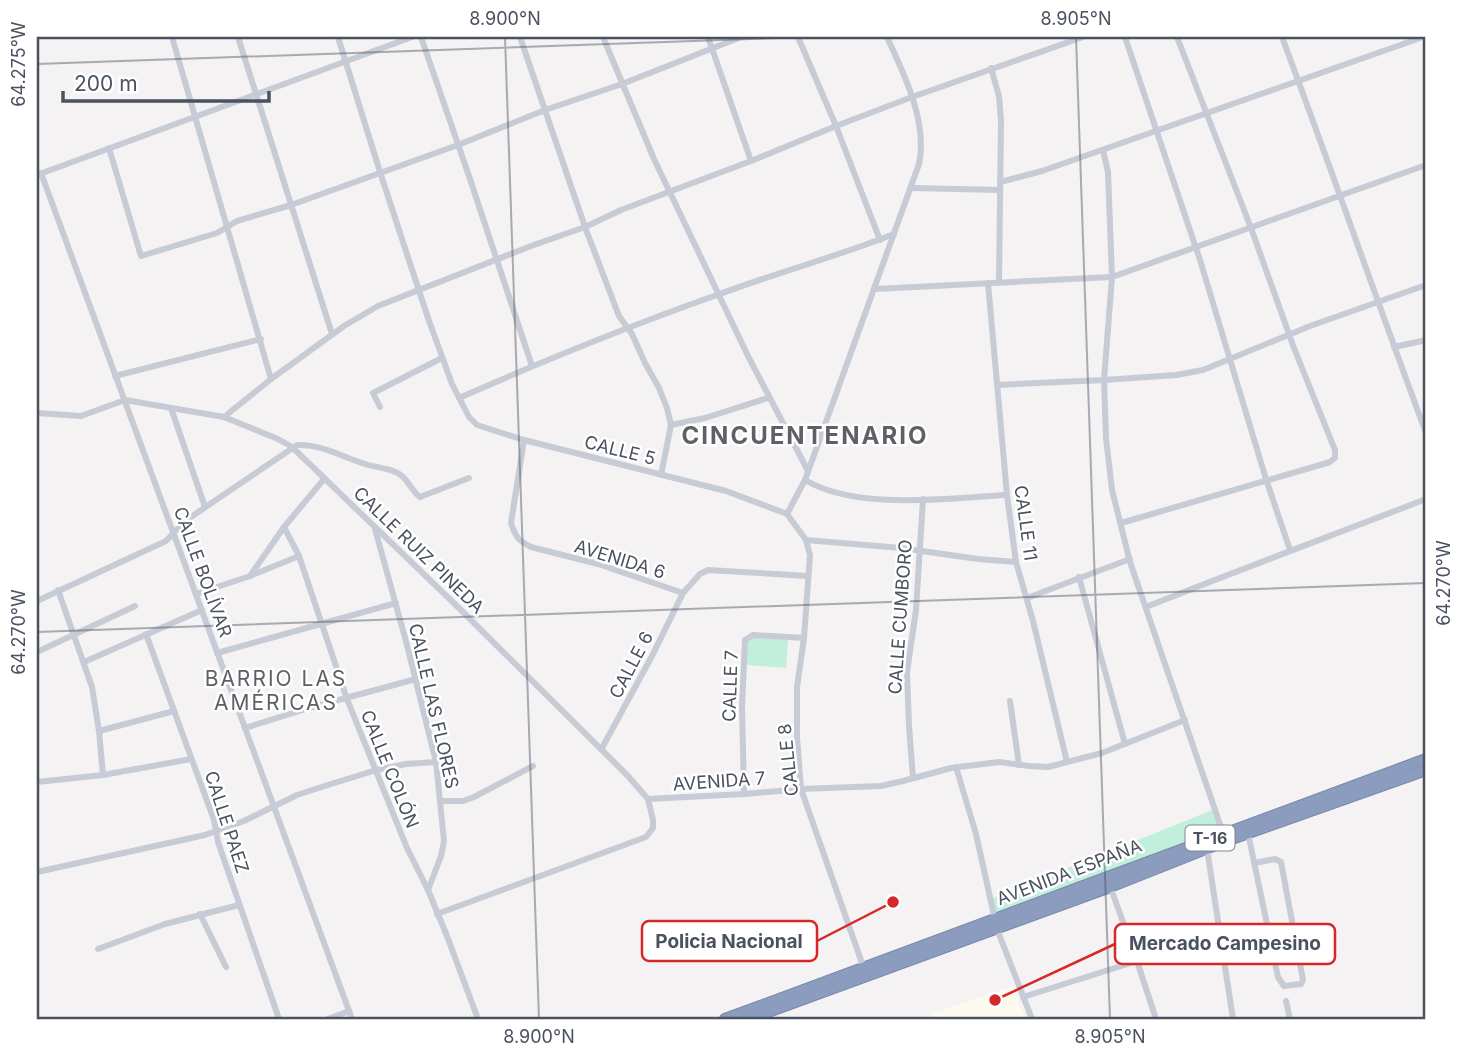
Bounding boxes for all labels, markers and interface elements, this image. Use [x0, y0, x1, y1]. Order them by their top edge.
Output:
text: 8.900°N [469, 8, 541, 29]
text: 8.905°N [1040, 8, 1112, 29]
text: 64.275°W [8, 21, 29, 107]
scale bar [63, 60, 270, 104]
text: 200 m [74, 71, 138, 96]
district label: CINCUENTENARIO [682, 421, 928, 450]
street label: CALLE 5 [582, 431, 658, 469]
street label: CALLE RUIZ PINEDA [349, 482, 489, 618]
street label: CALLE 11 [1010, 484, 1042, 562]
street label: CALLE BOLÍVAR [170, 504, 237, 640]
street label: AVENIDA 6 [572, 535, 668, 583]
street label: CALLE CUMBORO [884, 539, 916, 695]
text: 64.270°W [1433, 540, 1454, 626]
text: 64.270°W [8, 589, 29, 675]
street label: CALLE LAS FLORES [405, 621, 463, 791]
street label: CALLE 6 [605, 628, 657, 702]
street label: CALLE 7 [718, 650, 742, 722]
district label: BARRIO LAS AMÉRICAS [205, 666, 347, 715]
street label: CALLE COLÓN [357, 707, 424, 831]
street label: CALLE 8 [774, 723, 802, 797]
street label: AVENIDA 7 [672, 767, 766, 795]
street label: CALLE PAEZ [201, 768, 253, 876]
road number: T-16 [1186, 825, 1234, 850]
street label: AVENIDA ESPAÑA [993, 834, 1144, 909]
callout: Policia Nacional [642, 921, 817, 961]
callout: Mercado Campesino [1115, 924, 1335, 964]
text: Policia Nacional [655, 930, 803, 953]
text: Mercado Campesino [1129, 932, 1321, 955]
text: 8.900°N [503, 1026, 575, 1047]
text: 8.905°N [1074, 1026, 1146, 1047]

